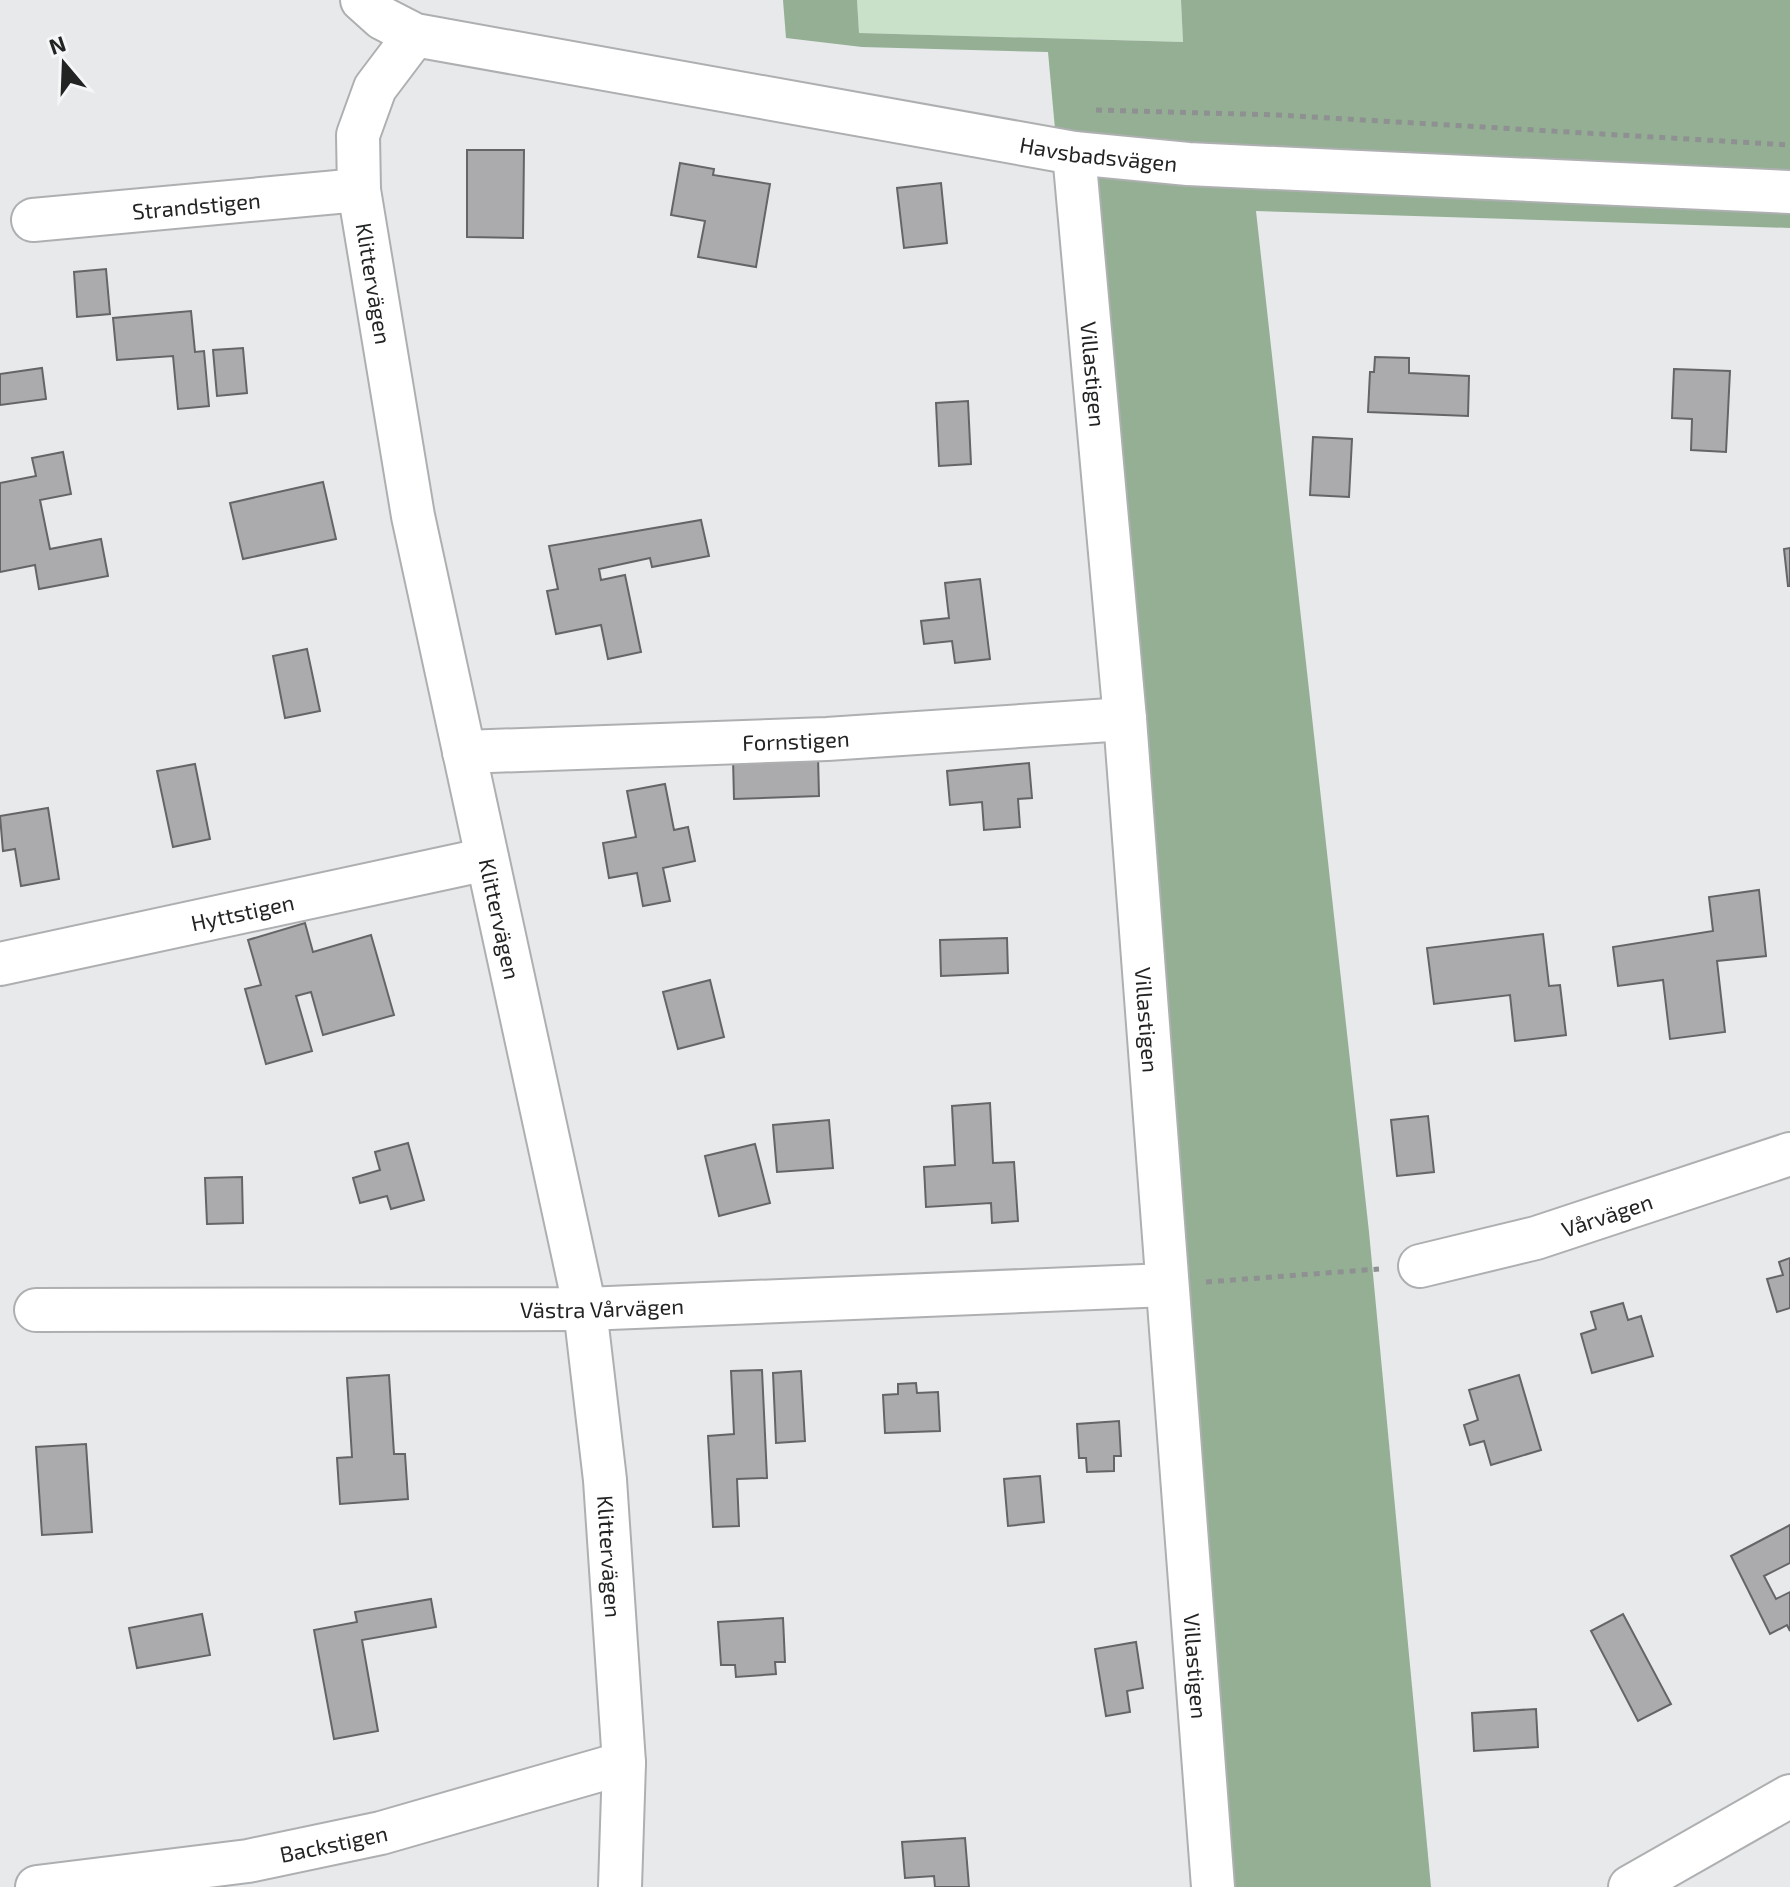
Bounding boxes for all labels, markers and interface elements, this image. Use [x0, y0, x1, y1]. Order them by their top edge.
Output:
north arrow [24, 24, 104, 104]
text: N [45, 29, 69, 59]
street label: Havsbadsvägen [1018, 131, 1178, 176]
street label: Strandstigen [131, 186, 262, 224]
street label: Klittervägen [352, 221, 397, 346]
street label: Villastigen [1076, 320, 1112, 428]
street label: Fornstigen [742, 725, 850, 755]
street label: Klittervägen [475, 856, 526, 982]
street label: Hyttstigen [188, 888, 296, 936]
street label: Villastigen [1131, 966, 1165, 1074]
street label: Vårvägen [1558, 1187, 1656, 1242]
street label: Västra Vårvägen [520, 1292, 684, 1322]
street label: Klittervägen [593, 1494, 627, 1619]
street label: Villastigen [1179, 1612, 1213, 1720]
street label: Backstigen [277, 1819, 390, 1867]

